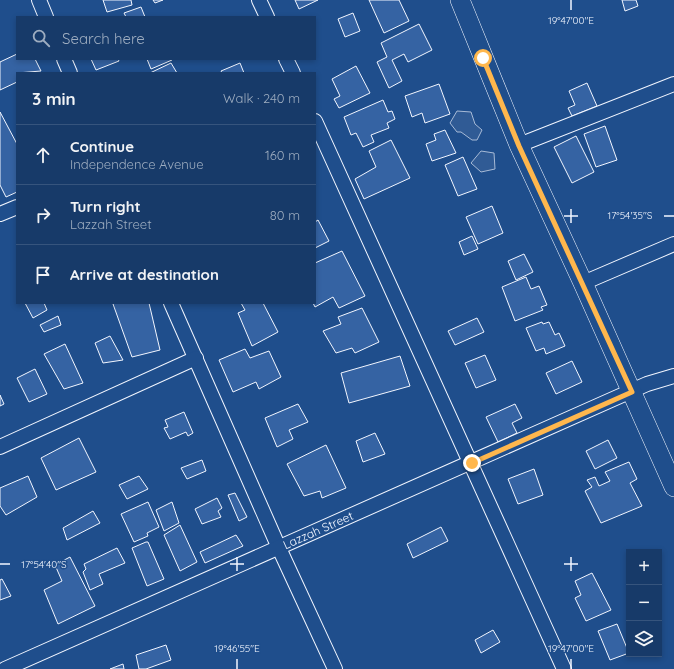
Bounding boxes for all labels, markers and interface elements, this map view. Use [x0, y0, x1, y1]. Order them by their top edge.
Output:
text: 19°47'00"E [548, 14, 594, 27]
search box [16, 16, 316, 60]
icon: search [30, 27, 52, 49]
text: Search here [62, 29, 145, 48]
route start [474, 49, 492, 67]
text: 3 min [32, 88, 76, 109]
text: Walk · 240 m [223, 90, 300, 106]
text: Continue [70, 137, 134, 156]
icon: ahead [32, 144, 54, 166]
text: 160 m [265, 147, 300, 163]
text: Independence Avenue [70, 156, 204, 172]
text: Turn right [70, 197, 141, 216]
icon: right [32, 204, 54, 226]
text: 80 m [270, 207, 300, 223]
text: 17°54'35"S [608, 209, 653, 222]
text: Lazzah Street [70, 216, 152, 232]
icon: arrive [32, 264, 54, 286]
text: Arrive at destination [70, 265, 219, 284]
route end [463, 454, 481, 472]
street label: Lazzah Street [281, 508, 355, 552]
map controls [626, 549, 662, 657]
button: + [626, 549, 662, 585]
text: 17°54'40"S [21, 558, 67, 571]
button: − [626, 585, 662, 621]
button: layers [626, 621, 662, 657]
text: 19°46'55"E [214, 642, 260, 655]
text: 19°47'00"E [548, 642, 594, 655]

